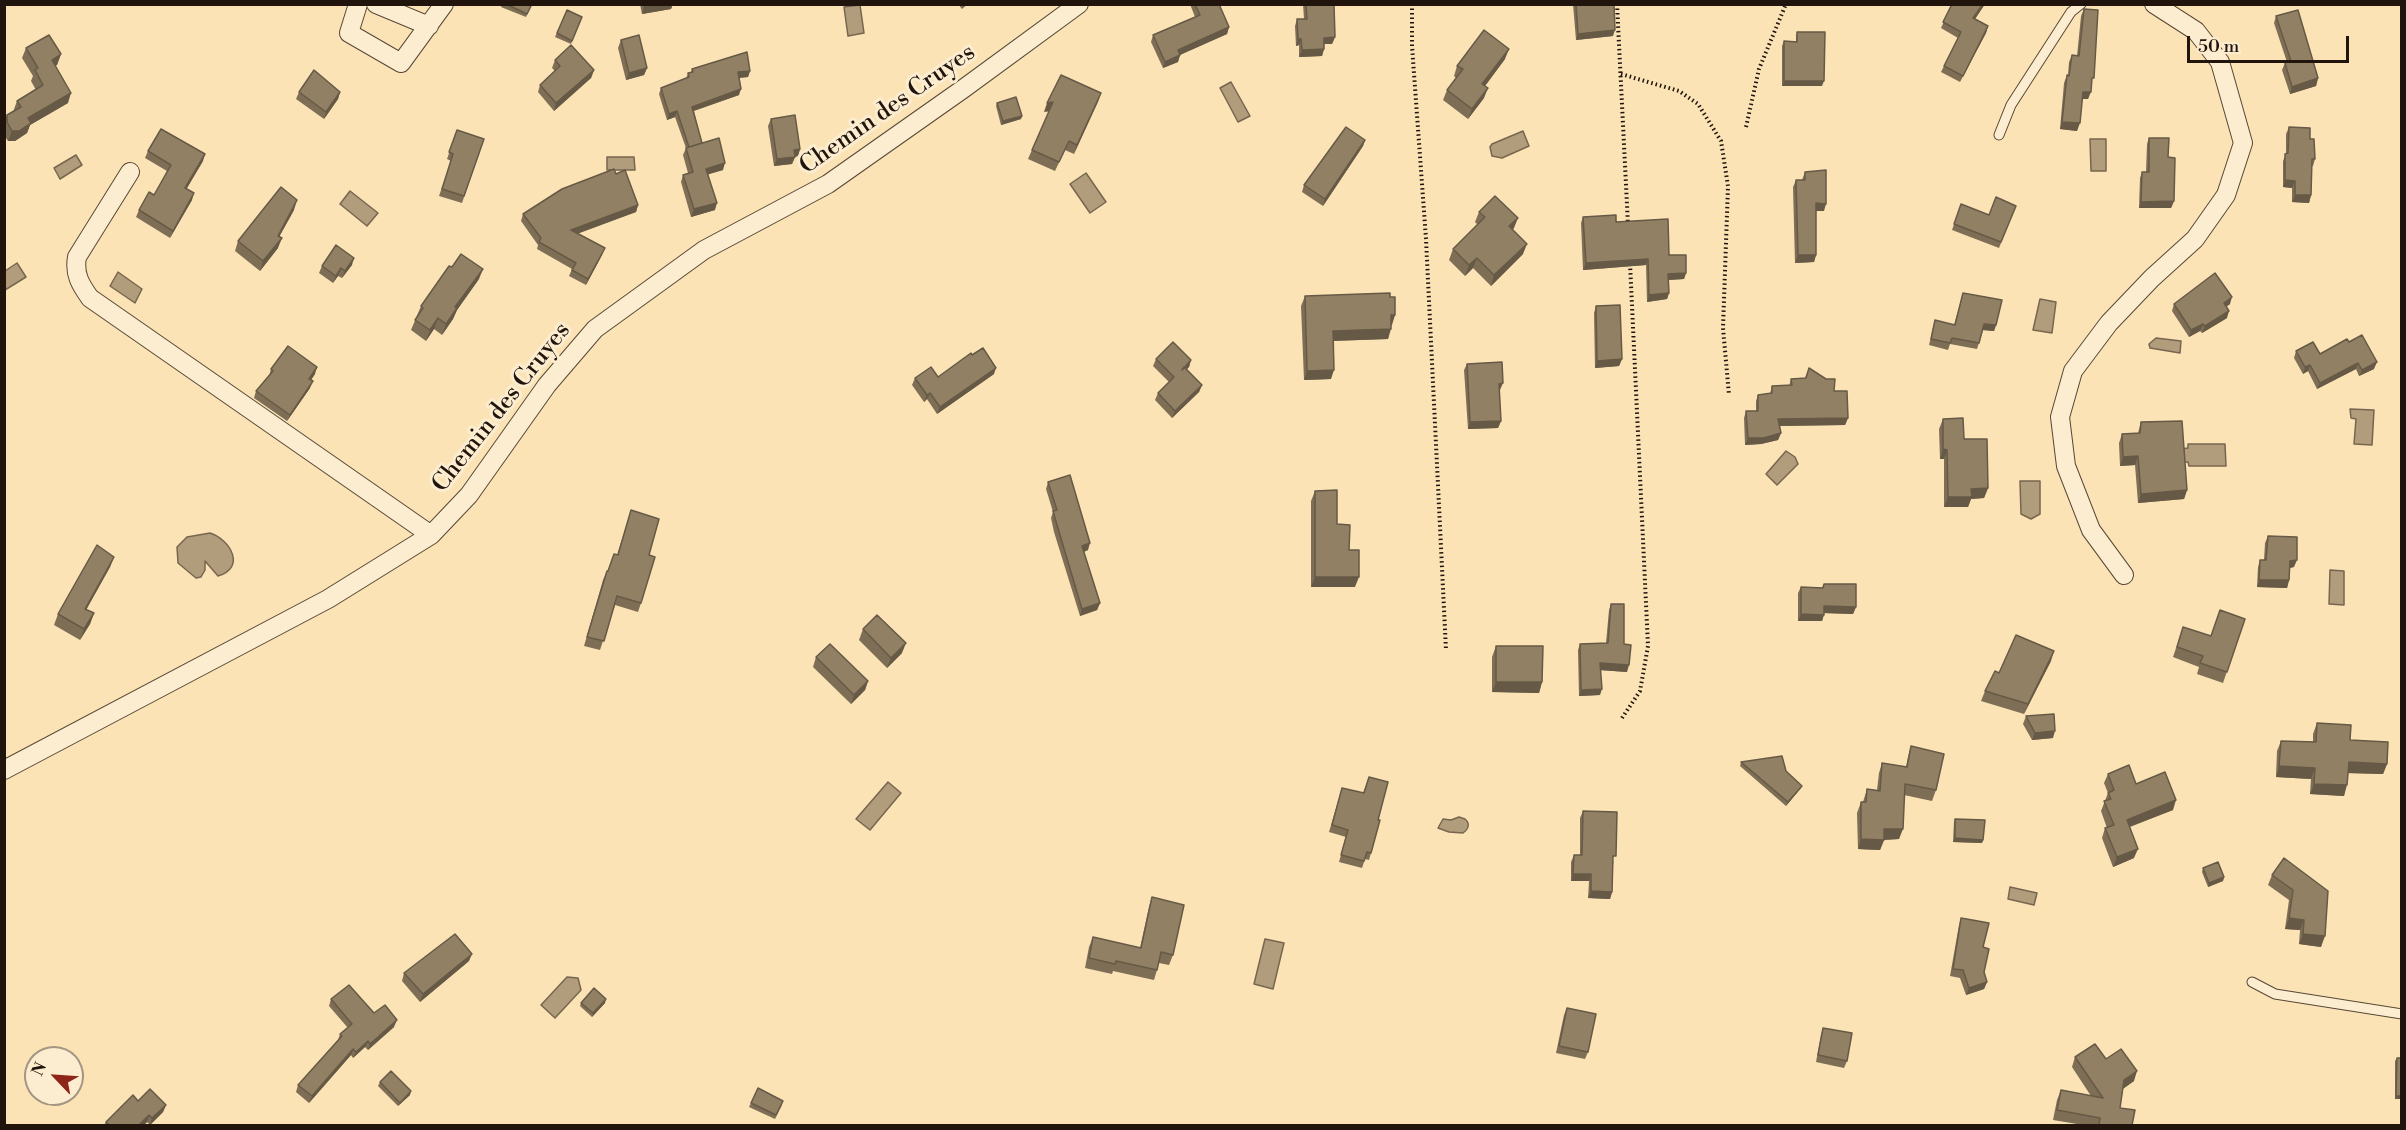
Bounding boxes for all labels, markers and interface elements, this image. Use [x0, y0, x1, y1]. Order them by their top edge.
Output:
scale bar [2190, 24, 2352, 62]
text: 50 m [2198, 35, 2239, 58]
street label: Chemin des Cruyes [795, 39, 981, 181]
street label: Chemin des Cruyes [427, 317, 577, 499]
north arrow [24, 1046, 84, 1106]
text: N [28, 1059, 51, 1079]

